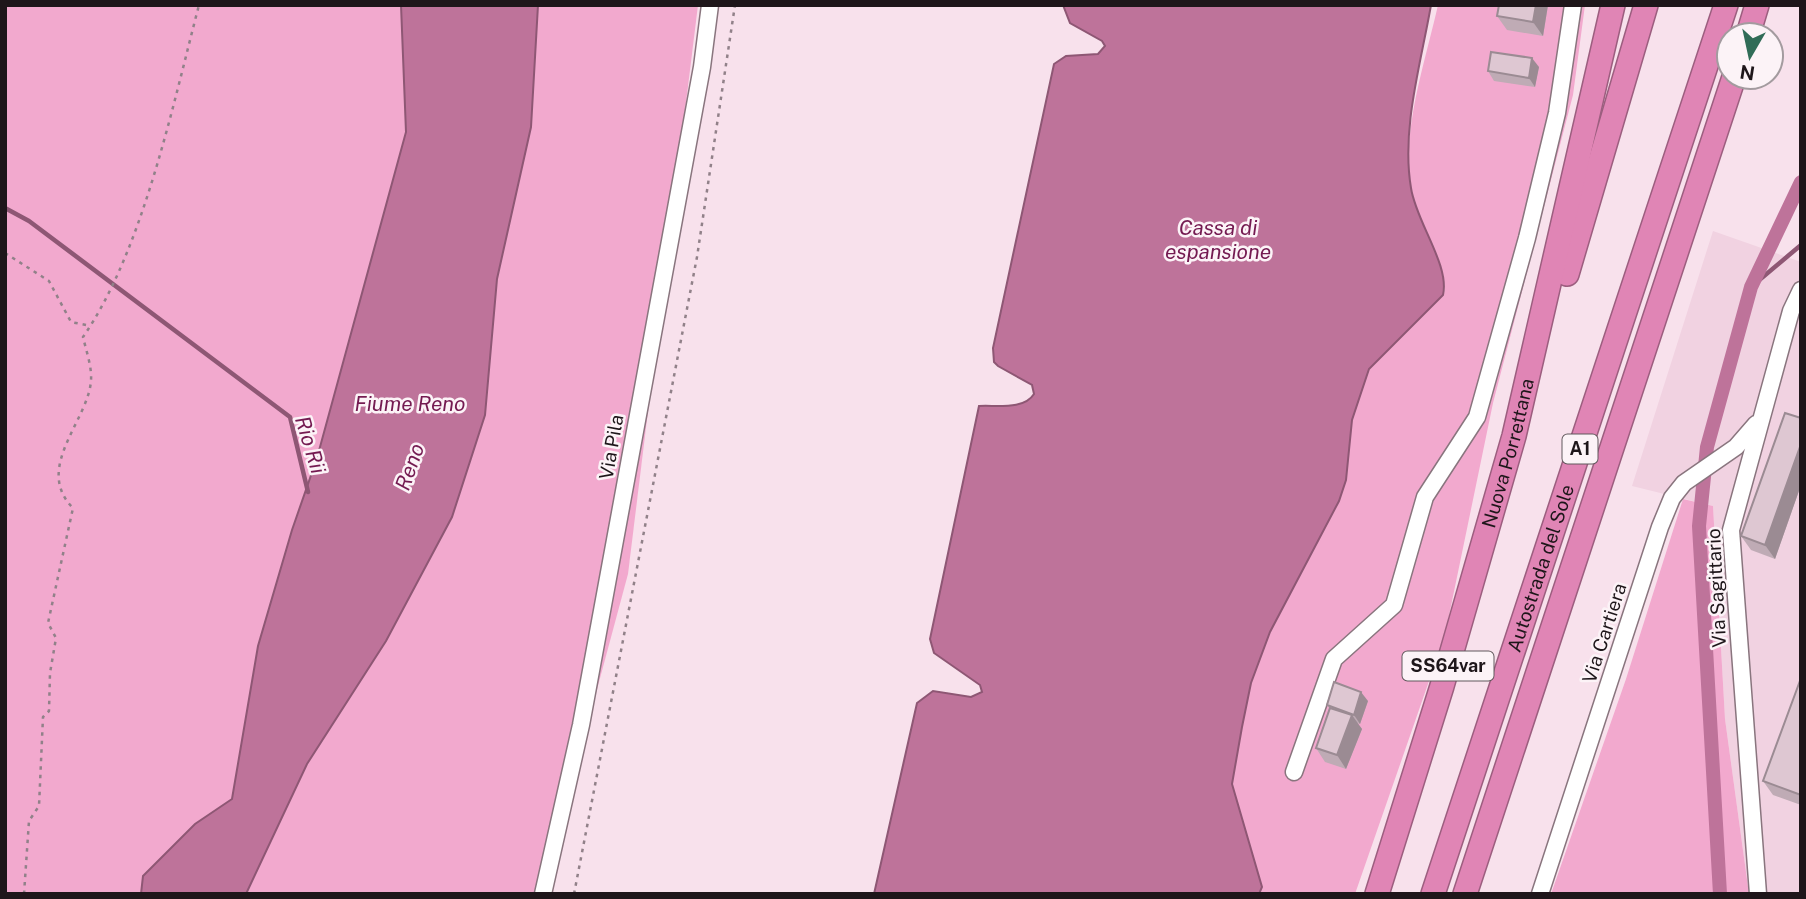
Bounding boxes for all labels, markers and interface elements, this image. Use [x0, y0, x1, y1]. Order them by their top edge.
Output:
north arrow [1715, 21, 1785, 91]
text: N [1738, 61, 1756, 85]
water label: Cassa di espansione [1165, 215, 1271, 264]
street label: Nuova Porrettana [1477, 376, 1538, 530]
water label: Fiume Reno [355, 391, 465, 416]
water label: Rio Rii [290, 413, 331, 477]
street label: Via Pila [594, 413, 628, 481]
road number: A1 [1562, 434, 1598, 463]
water label: Reno [390, 440, 429, 494]
street label: Autostrada del Sole [1503, 482, 1578, 655]
street label: Via Sagittario [1702, 528, 1730, 648]
street label: Via Cartiera [1578, 580, 1630, 686]
road number: SS64var [1402, 652, 1494, 680]

